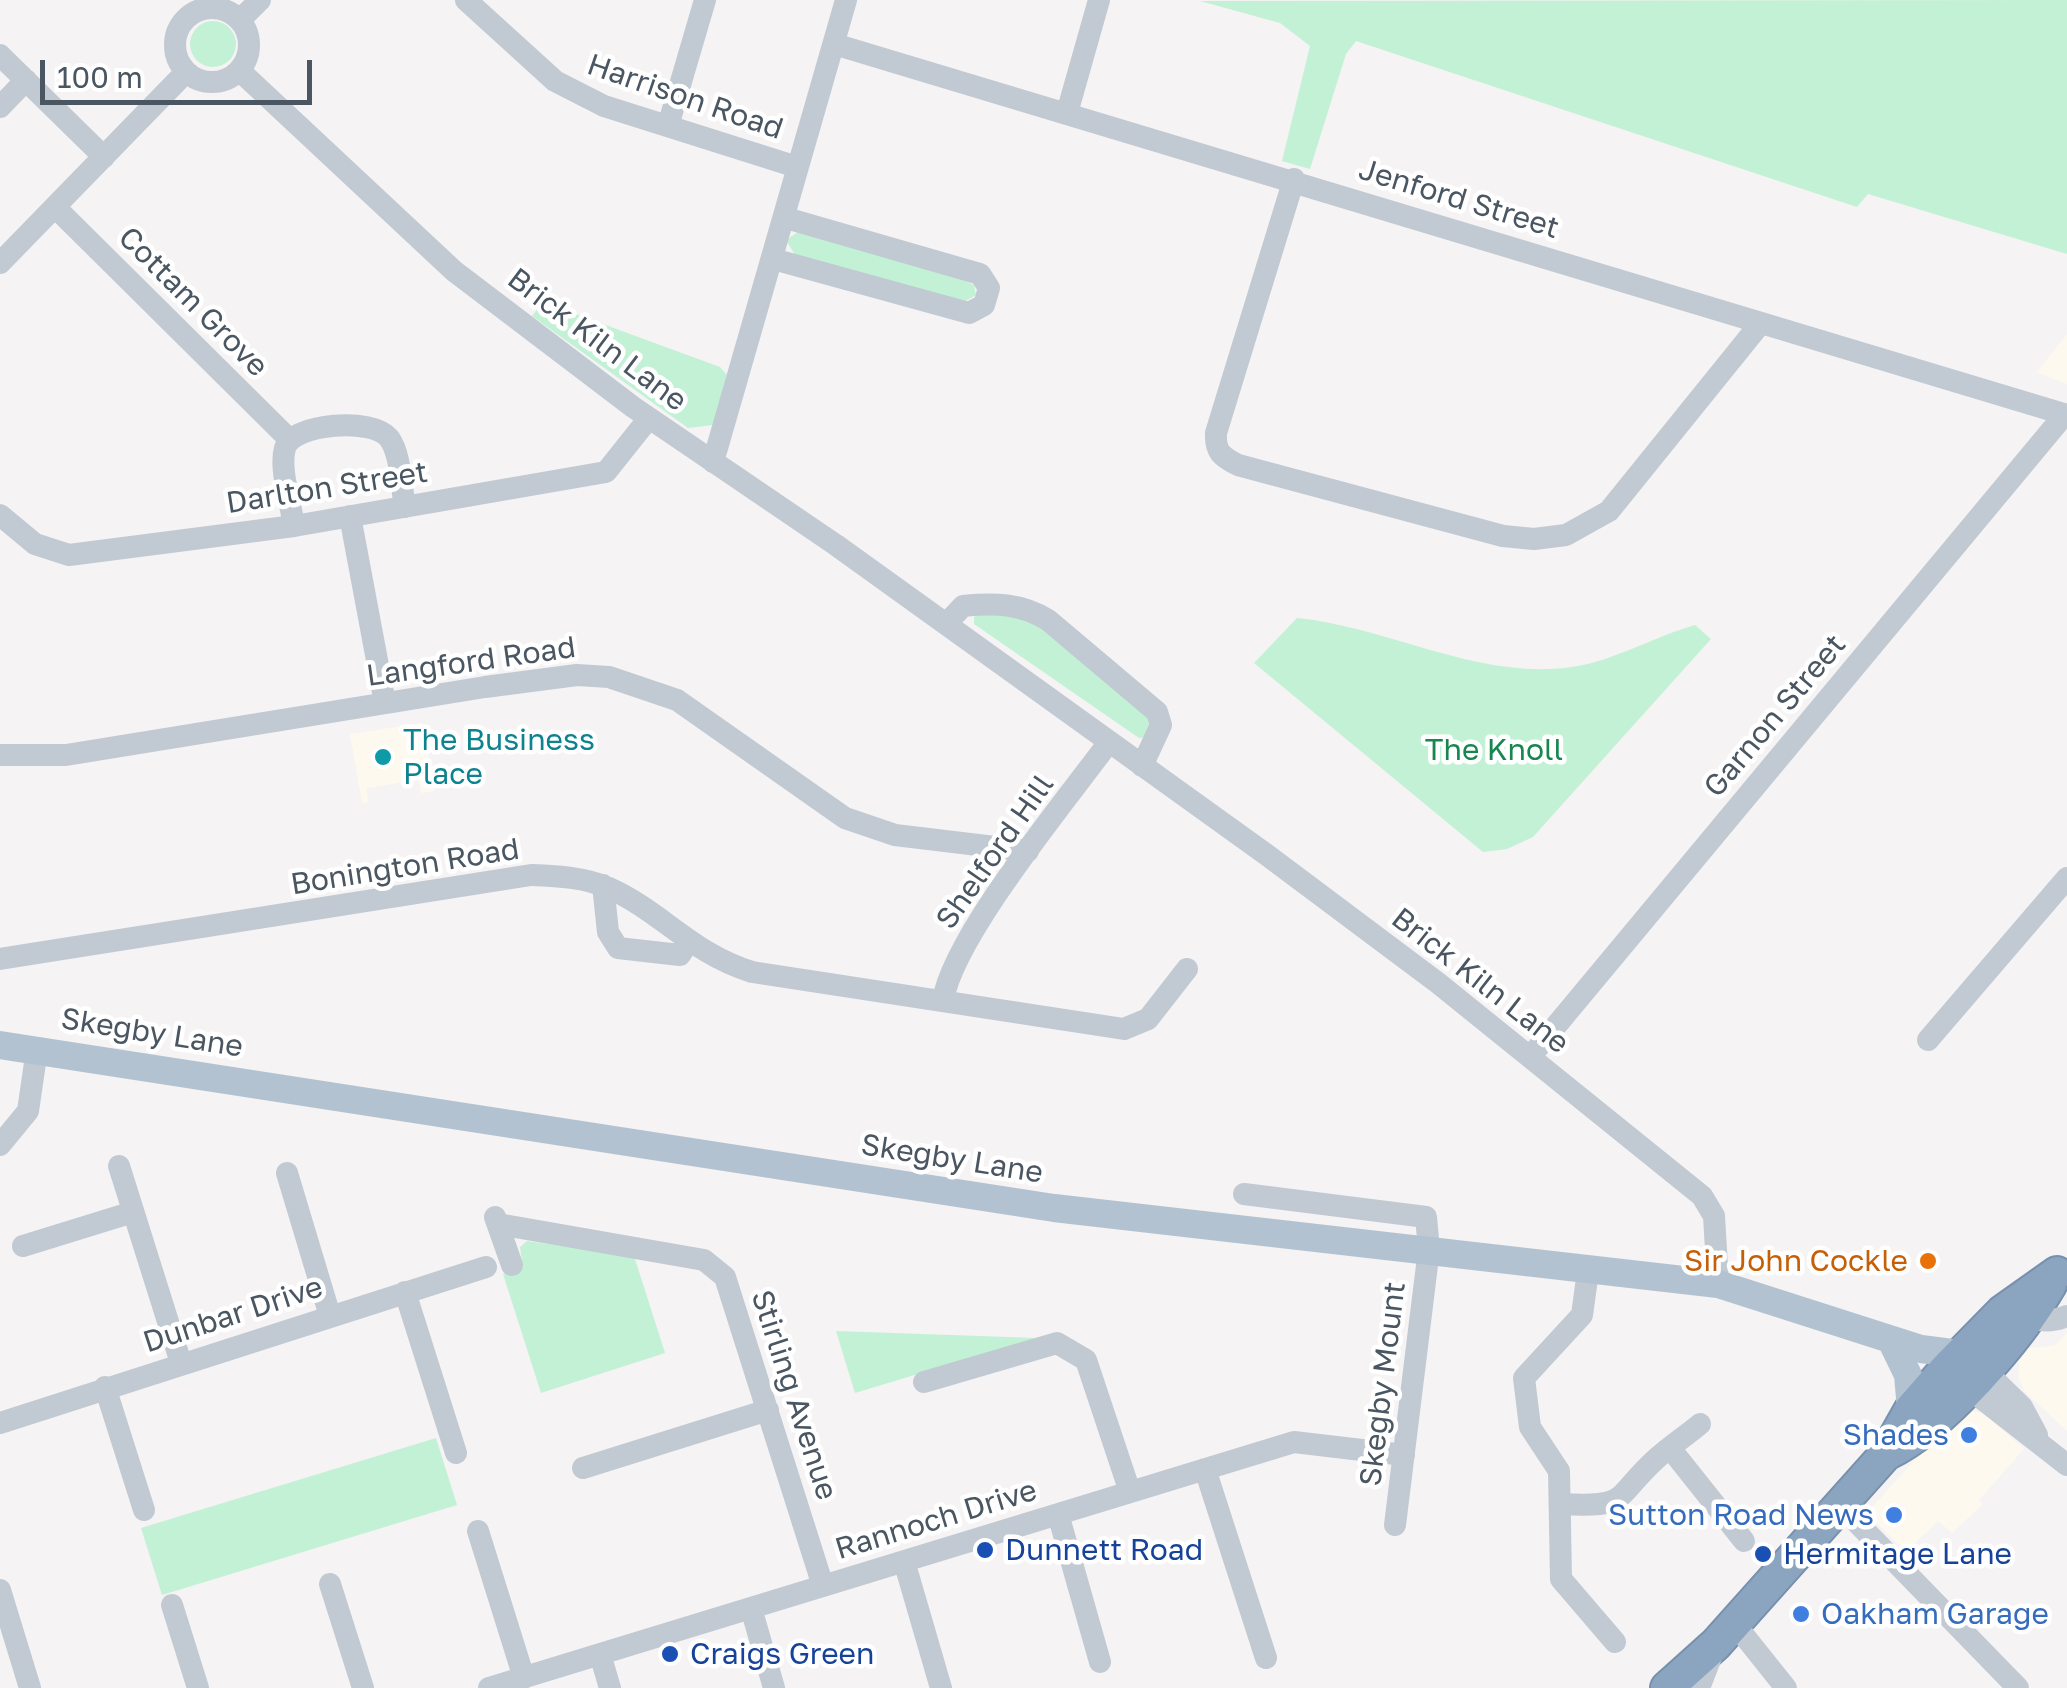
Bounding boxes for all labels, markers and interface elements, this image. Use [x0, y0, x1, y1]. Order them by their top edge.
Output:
scale bar [45, 40, 318, 102]
street label: Harrison Road [582, 47, 788, 147]
text: 100 m [57, 59, 143, 95]
street label: Jenford Street [1355, 151, 1563, 247]
street label: Cottam Grove [111, 220, 275, 384]
street label: Brick Kiln Lane [500, 261, 694, 419]
street label: Darlton Street [224, 454, 430, 522]
street label: Garnon Street [1697, 627, 1853, 805]
street label: Langford Road [364, 630, 578, 694]
place label: The Business Place [403, 722, 595, 792]
park label: The Knoll [1425, 732, 1563, 768]
marker: The Business Place [372, 746, 394, 768]
street label: Shelford Hill [929, 768, 1061, 936]
street label: Bonington Road [288, 831, 522, 903]
street label: Brick Kiln Lane [1384, 901, 1576, 1061]
street label: Skegby Lane [58, 1001, 246, 1065]
street label: Skegby Lane [858, 1127, 1046, 1191]
place label: Sir John Cockle [1684, 1243, 1908, 1279]
marker: Sir John Cockle [1917, 1250, 1939, 1272]
street label: Dunbar Drive [139, 1269, 327, 1361]
street label: Skegby Mount [1353, 1280, 1413, 1488]
street label: Stirling Avenue [743, 1286, 845, 1504]
place label: Shades [1843, 1417, 1949, 1453]
marker: Shades [1958, 1424, 1980, 1446]
street label: Rannoch Drive [831, 1472, 1041, 1568]
place label: Sutton Road News [1608, 1497, 1874, 1533]
marker: Sutton Road News [1883, 1504, 1905, 1526]
place label: Dunnett Road [1005, 1532, 1203, 1568]
place label: Hermitage Lane [1783, 1536, 2012, 1572]
marker: Dunnett Road [974, 1539, 996, 1561]
marker: Hermitage Lane [1752, 1543, 1774, 1565]
place label: Oakham Garage [1821, 1596, 2049, 1632]
marker: Oakham Garage [1790, 1603, 1812, 1625]
place label: Craigs Green [690, 1636, 874, 1672]
marker: Craigs Green [659, 1643, 681, 1665]

